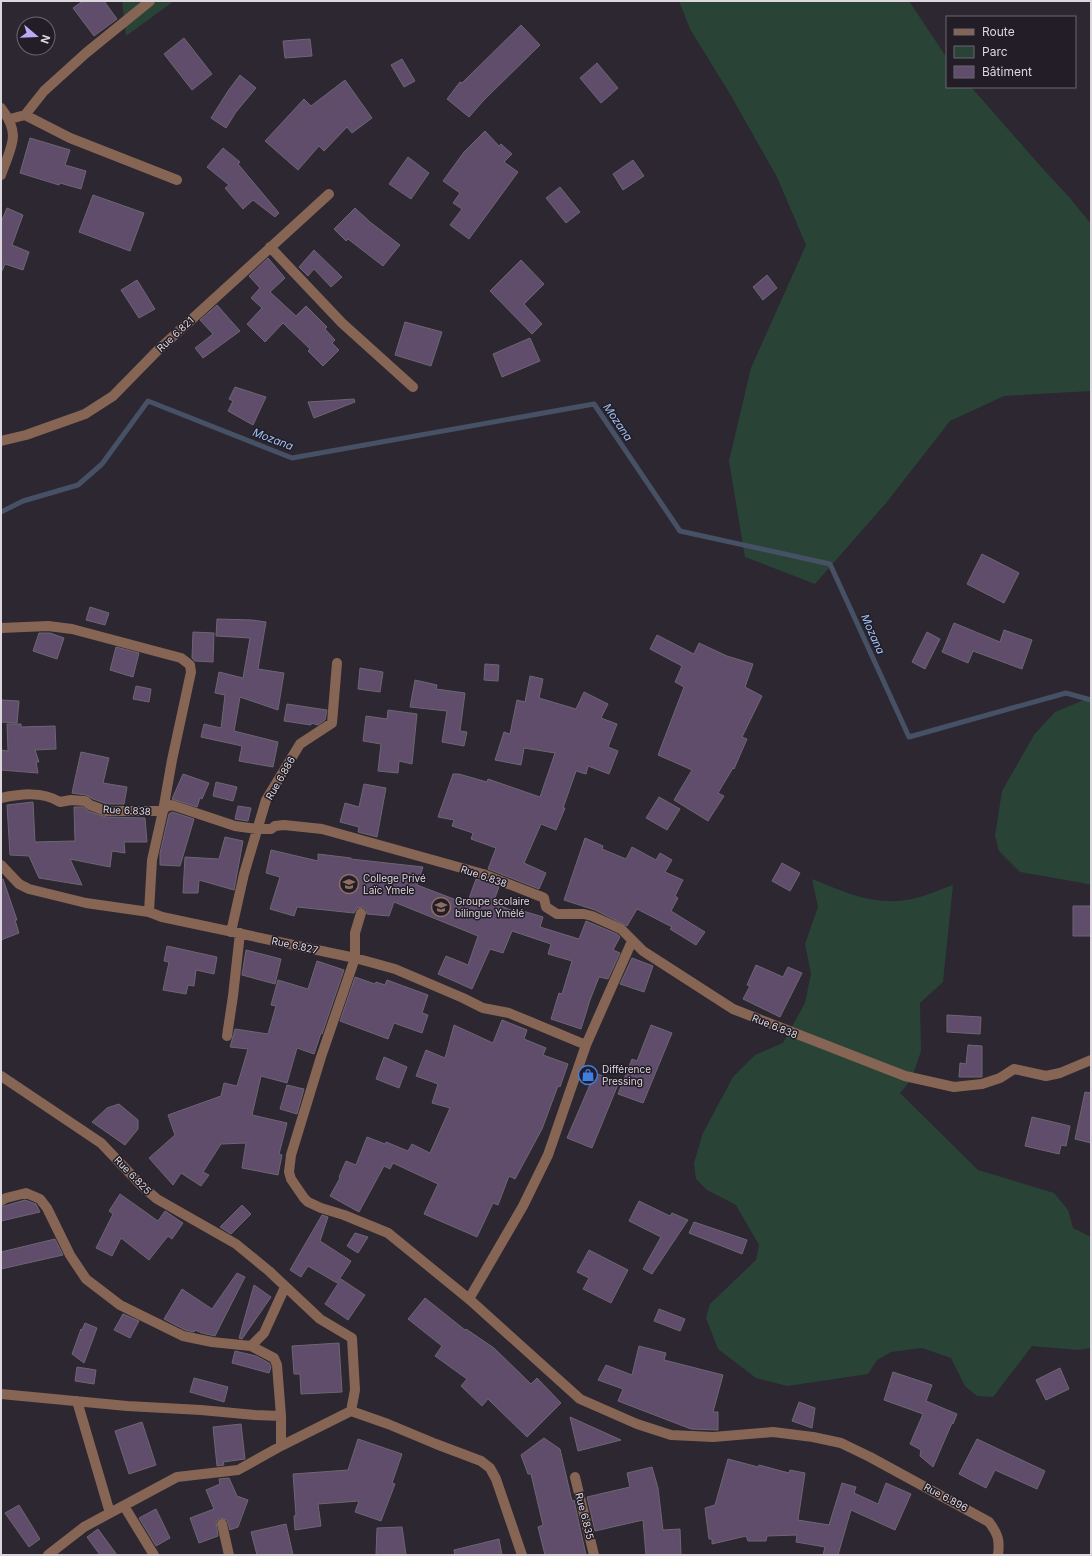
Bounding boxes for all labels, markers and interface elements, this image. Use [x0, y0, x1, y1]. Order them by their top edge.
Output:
north arrow [16, 16, 56, 56]
legend [946, 16, 1076, 88]
text: Route [982, 24, 1015, 39]
text: N [37, 33, 53, 46]
text: Parc [982, 44, 1008, 59]
text: Bâtiment [982, 64, 1032, 79]
street label: Rue 6.821 [154, 314, 196, 354]
water label: Mozana [600, 401, 636, 444]
water label: Mozana [251, 425, 295, 453]
water label: Mozana [858, 612, 888, 656]
street label: Rue 6.886 [263, 754, 297, 802]
street label: Rue 6.838 [103, 803, 151, 817]
street label: Rue 6.838 [459, 863, 509, 889]
place label: College Privé Laïc Ymele [363, 872, 426, 896]
school or university icon: College Privé Laïc Ymele [338, 873, 360, 895]
place label: Groupe scolaire bilingue Ymélé [455, 895, 530, 919]
school or university icon: Groupe scolaire bilingue Ymélé [430, 896, 452, 918]
street label: Rue 6.827 [271, 934, 320, 956]
street label: Rue 6.838 [750, 1011, 800, 1041]
place label: Différence Pressing [602, 1063, 651, 1087]
shop icon: Différence Pressing [577, 1064, 599, 1086]
street label: Rue 6.825 [112, 1154, 154, 1196]
street label: Rue 6.896 [922, 1480, 970, 1514]
street label: Rue 6.835 [573, 1491, 597, 1541]

